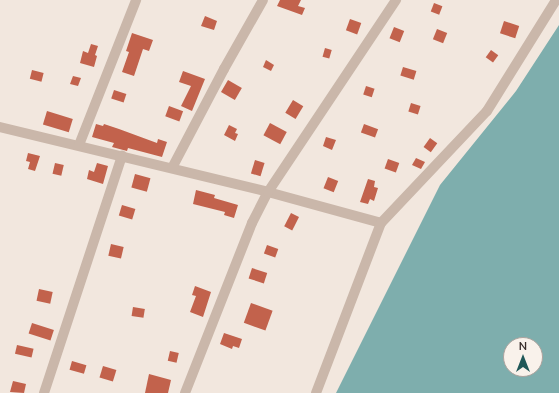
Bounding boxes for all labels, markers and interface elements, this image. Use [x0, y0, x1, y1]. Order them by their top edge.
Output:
north arrow [503, 337, 543, 377]
text: N [519, 339, 527, 353]

